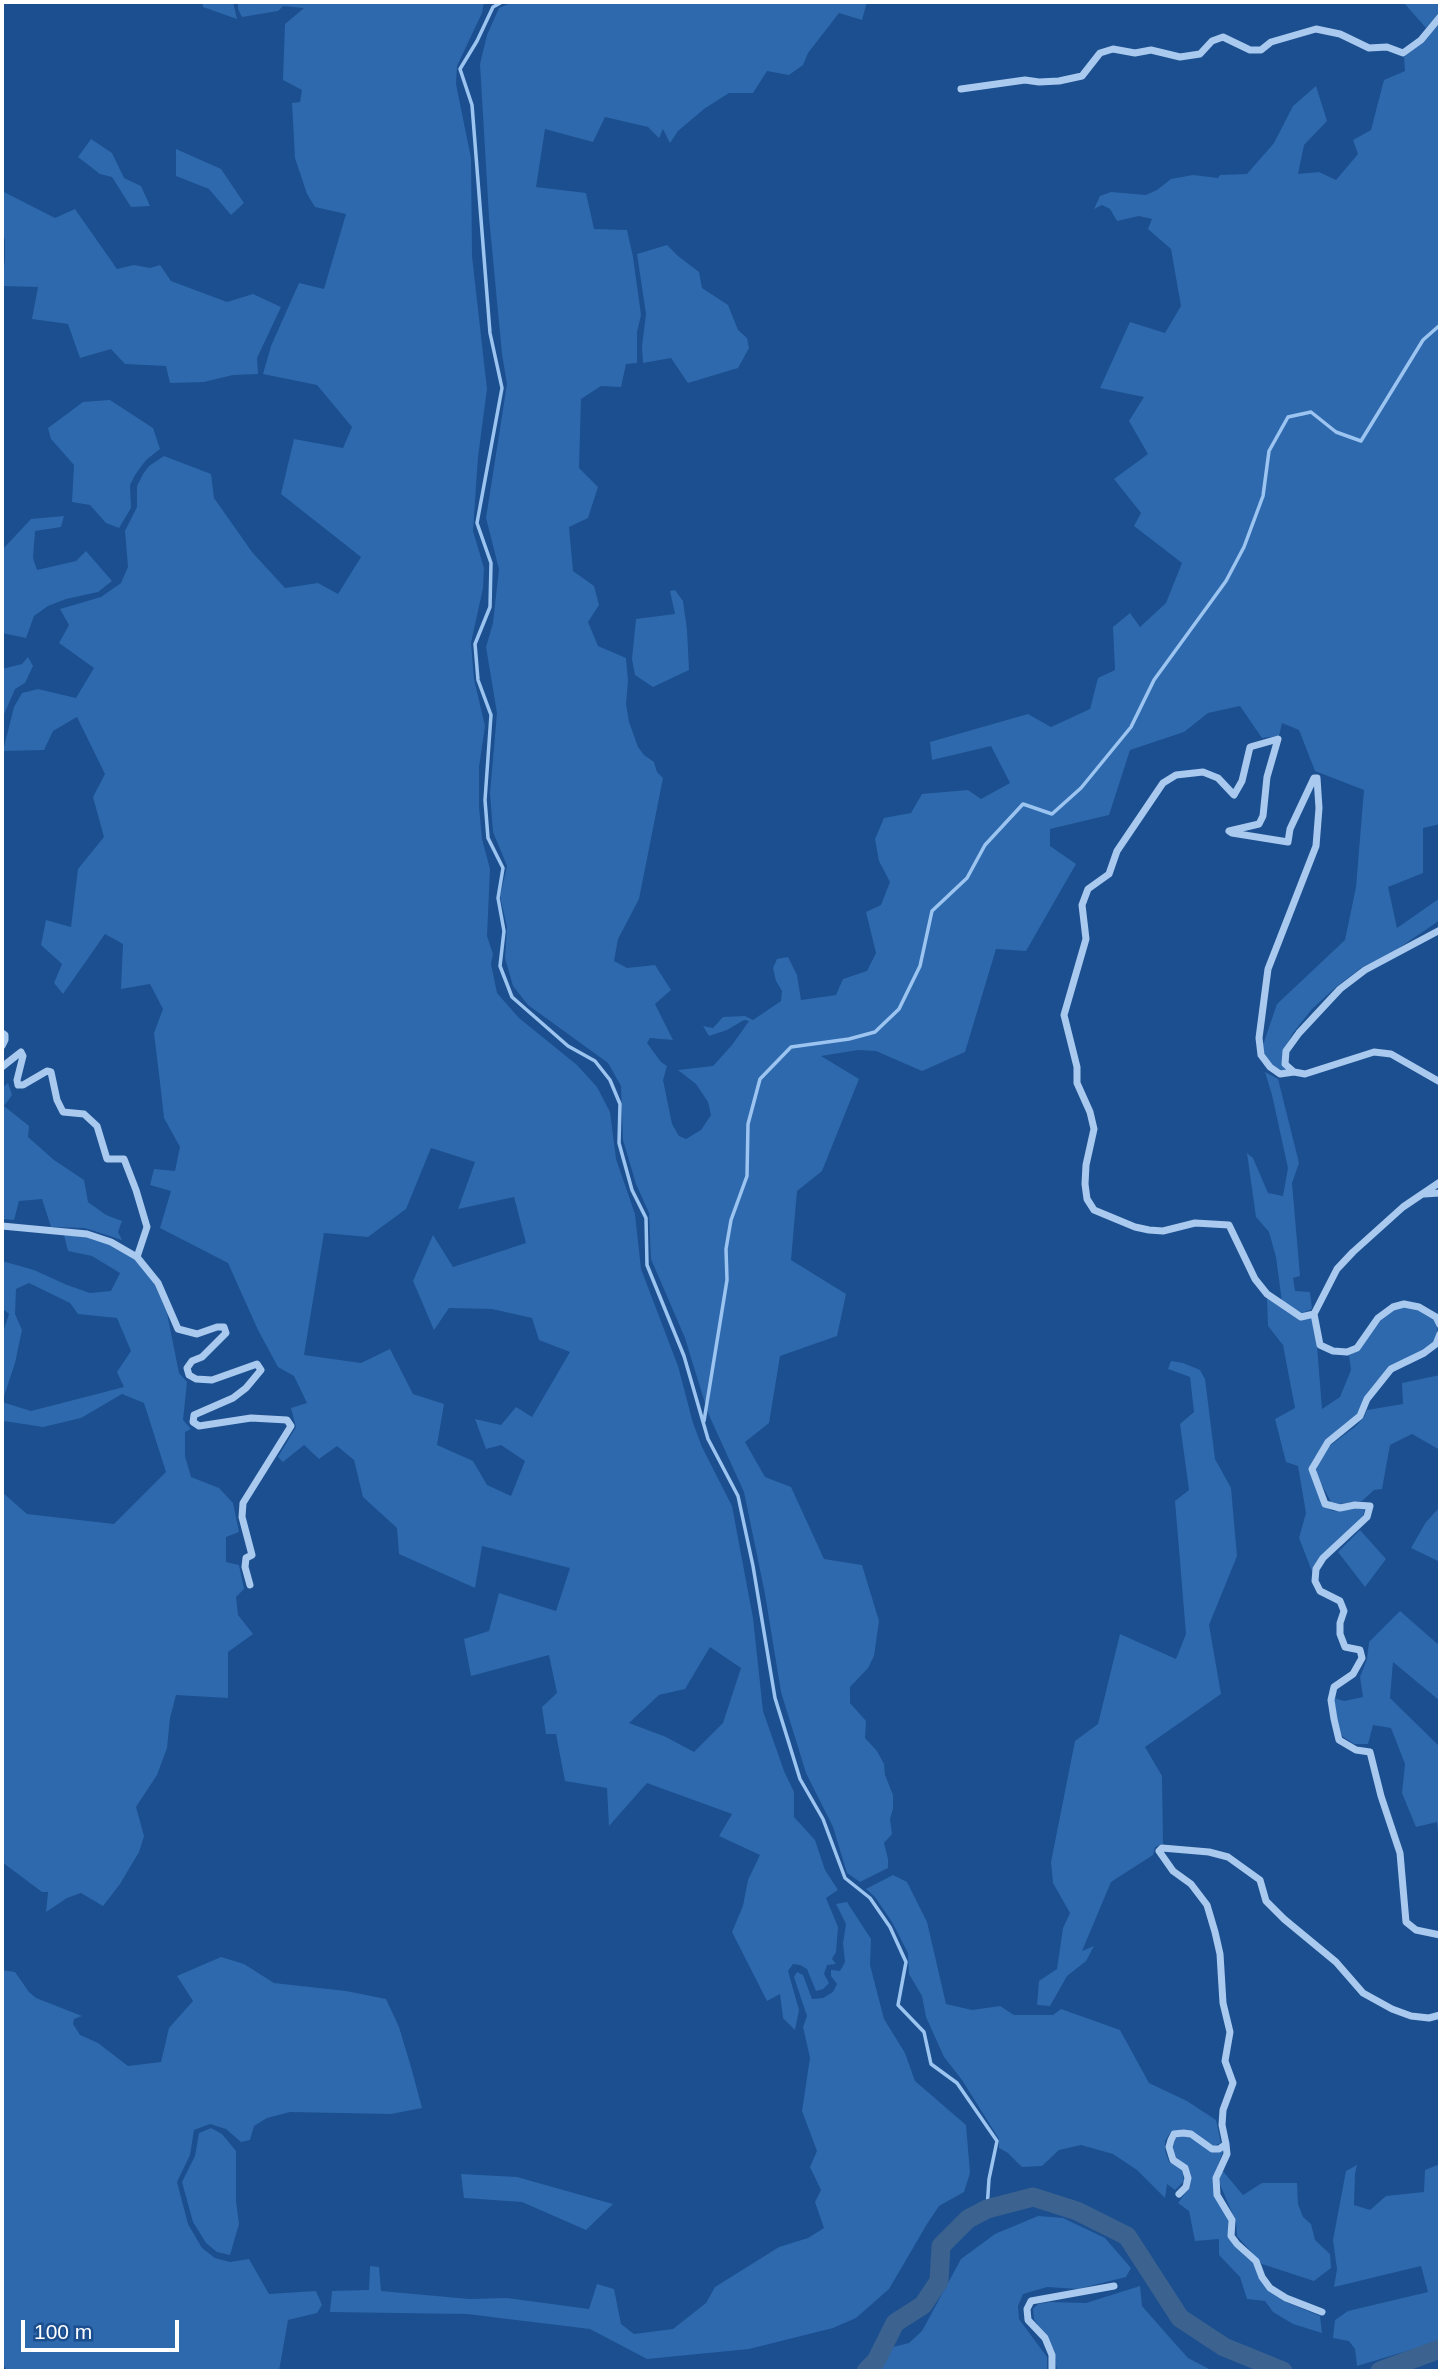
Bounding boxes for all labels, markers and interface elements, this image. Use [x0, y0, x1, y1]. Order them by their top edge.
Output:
scale bar [24, 2306, 182, 2350]
text: 100 m [34, 2320, 92, 2343]

